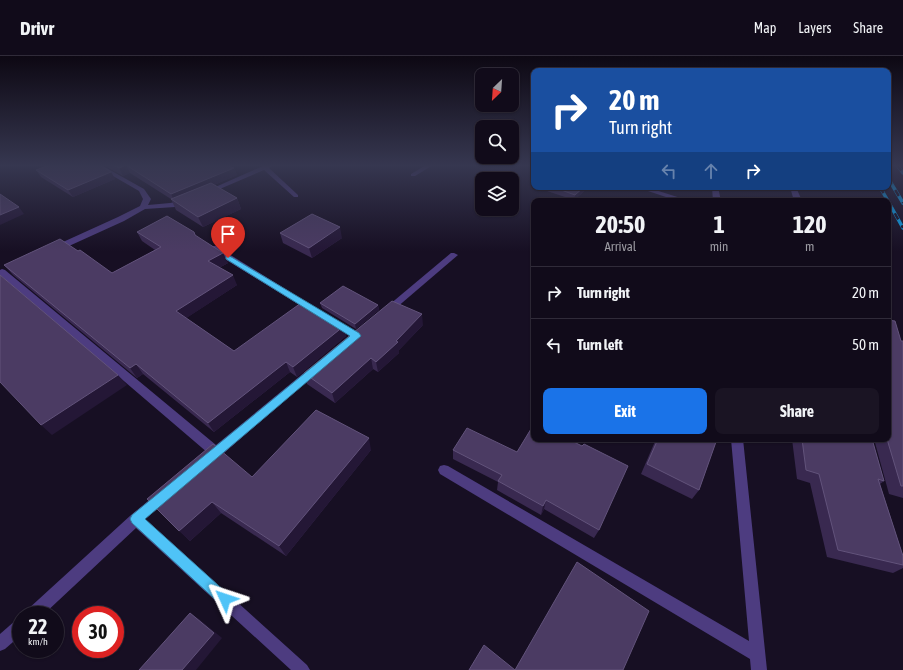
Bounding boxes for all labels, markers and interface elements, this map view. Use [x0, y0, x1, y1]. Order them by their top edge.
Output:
text: Drivr [20, 17, 54, 39]
text: Map [754, 20, 776, 36]
text: Layers [798, 20, 831, 36]
text: Share [853, 20, 883, 36]
north arrow [475, 68, 519, 112]
map controls [475, 68, 519, 216]
icon: right [543, 84, 595, 136]
text: 20 m [609, 84, 659, 116]
text: Turn right [609, 117, 672, 138]
button: search [475, 120, 519, 164]
icon: left [658, 160, 680, 182]
icon: ahead [700, 160, 722, 182]
icon: right [742, 160, 764, 182]
button: layers [475, 172, 519, 216]
text: 20:50 [595, 211, 645, 238]
text: 1 [713, 211, 725, 238]
text: 120 [793, 211, 827, 238]
pin [211, 217, 245, 258]
icon: arrive [217, 223, 239, 245]
text: Arrival [604, 239, 636, 254]
text: min [710, 239, 728, 254]
text: m [805, 239, 814, 254]
icon: right [543, 282, 565, 304]
text: Turn right [577, 284, 630, 301]
text: 20 m [852, 284, 879, 301]
icon: left [543, 334, 565, 356]
text: Turn left [577, 336, 623, 353]
text: 50 m [852, 336, 879, 353]
button: Exit [543, 388, 707, 434]
button: Share [715, 388, 879, 434]
position arrow [204, 578, 246, 620]
speed limit sign: 30 [72, 606, 124, 658]
text: 22 [29, 615, 47, 638]
text: km/h [28, 636, 48, 647]

